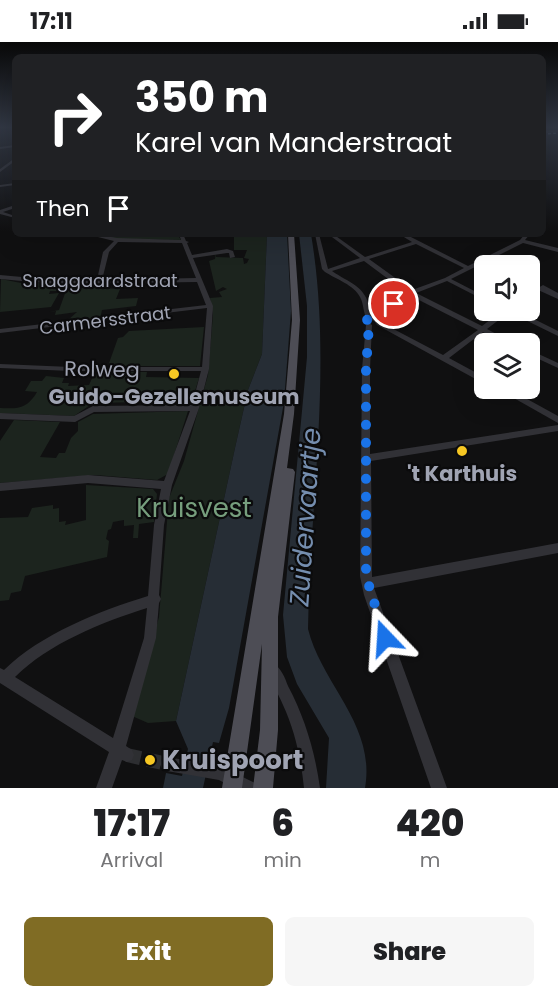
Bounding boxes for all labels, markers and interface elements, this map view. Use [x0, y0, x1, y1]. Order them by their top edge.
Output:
text: 17:11 [30, 6, 73, 37]
text: 350 m [135, 68, 268, 127]
icon: right [36, 78, 114, 156]
text: Karel van Manderstraat [135, 124, 452, 161]
icon: arrive [102, 192, 135, 225]
text: Then [36, 193, 90, 224]
map controls [474, 255, 540, 399]
button: sound [474, 255, 540, 321]
street label: Snaggaardstraat [22, 268, 178, 293]
pin [368, 278, 419, 329]
icon: arrive [377, 287, 410, 320]
street label: Carmersstraat [38, 300, 172, 340]
button: layers [474, 333, 540, 399]
street label: Rolweg [64, 354, 140, 384]
marker: Guido-Gezellemuseum [167, 367, 181, 381]
place label: Guido-Gezellemuseum [48, 382, 300, 411]
water label: Zuidervaartje [280, 427, 330, 608]
marker: 't Karthuis [455, 444, 469, 458]
place label: 't Karthuis [407, 459, 517, 488]
park label: Kruisvest [136, 490, 252, 526]
position arrow [353, 606, 417, 670]
place label: Kruispoort [162, 742, 303, 778]
marker: Kruispoort [143, 753, 157, 767]
text: 17:17 [94, 798, 170, 849]
text: 6 [271, 798, 294, 849]
text: 420 [395, 798, 464, 849]
text: Arrival [100, 846, 163, 874]
text: min [264, 846, 302, 874]
text: m [420, 846, 440, 874]
button: Exit [24, 917, 273, 986]
button: Share [285, 917, 534, 986]

